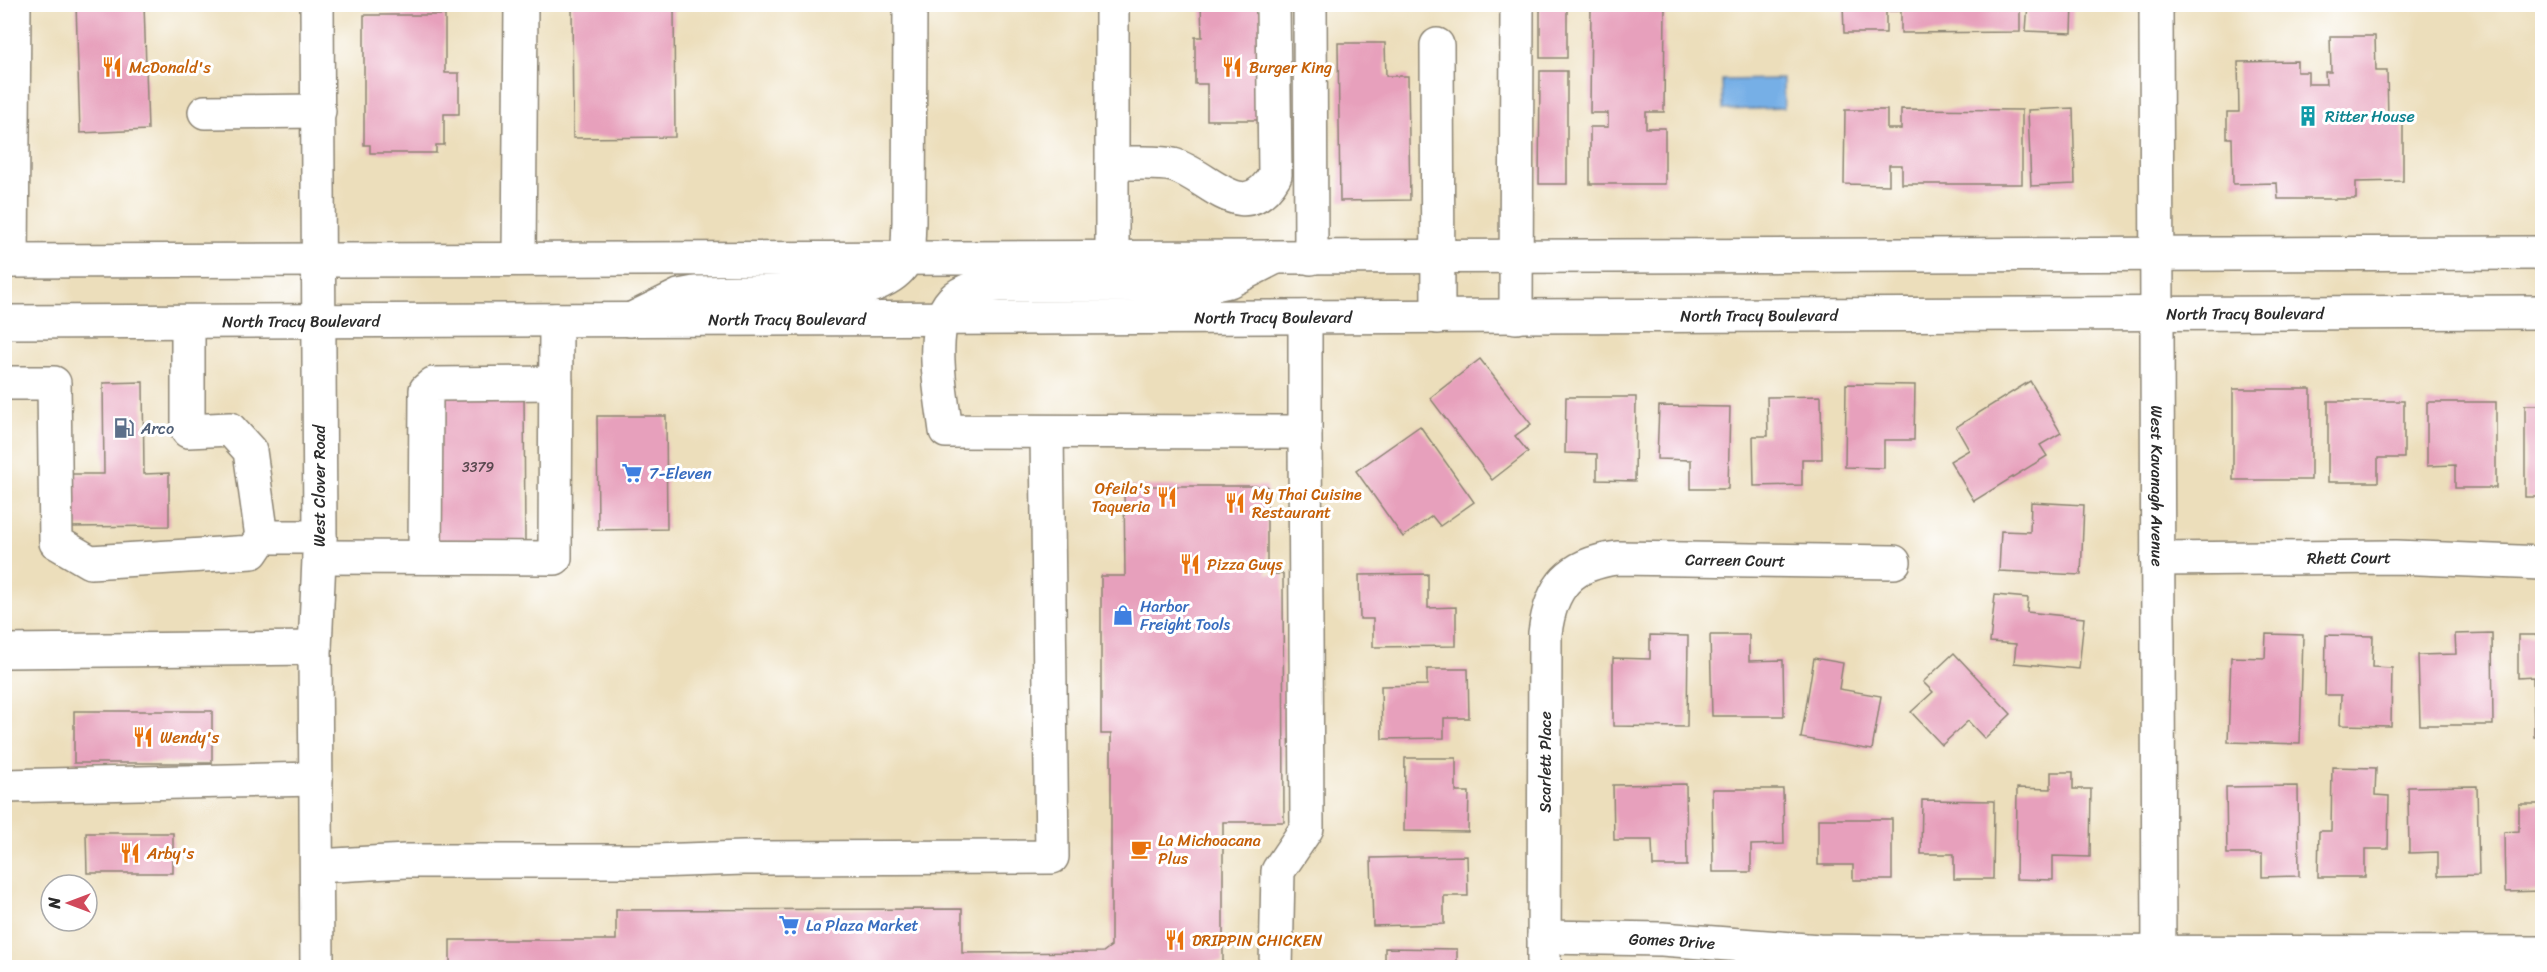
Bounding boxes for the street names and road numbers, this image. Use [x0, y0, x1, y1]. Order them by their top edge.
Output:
street label: North Tracy Boulevard [2166, 299, 2325, 328]
street label: North Tracy Boulevard [1680, 301, 1839, 330]
street label: North Tracy Boulevard [1194, 303, 1353, 332]
street label: North Tracy Boulevard [708, 305, 867, 334]
street label: North Tracy Boulevard [222, 307, 381, 336]
street label: West Kavanagh Avenue [2142, 405, 2172, 567]
street label: West Clover Road [305, 423, 334, 547]
street label: Rhett Court [2307, 543, 2391, 573]
street label: Carreen Court [1685, 545, 1786, 575]
street label: Scarlett Place [1530, 711, 1560, 813]
street label: Gomes Drive [1629, 924, 1716, 958]

